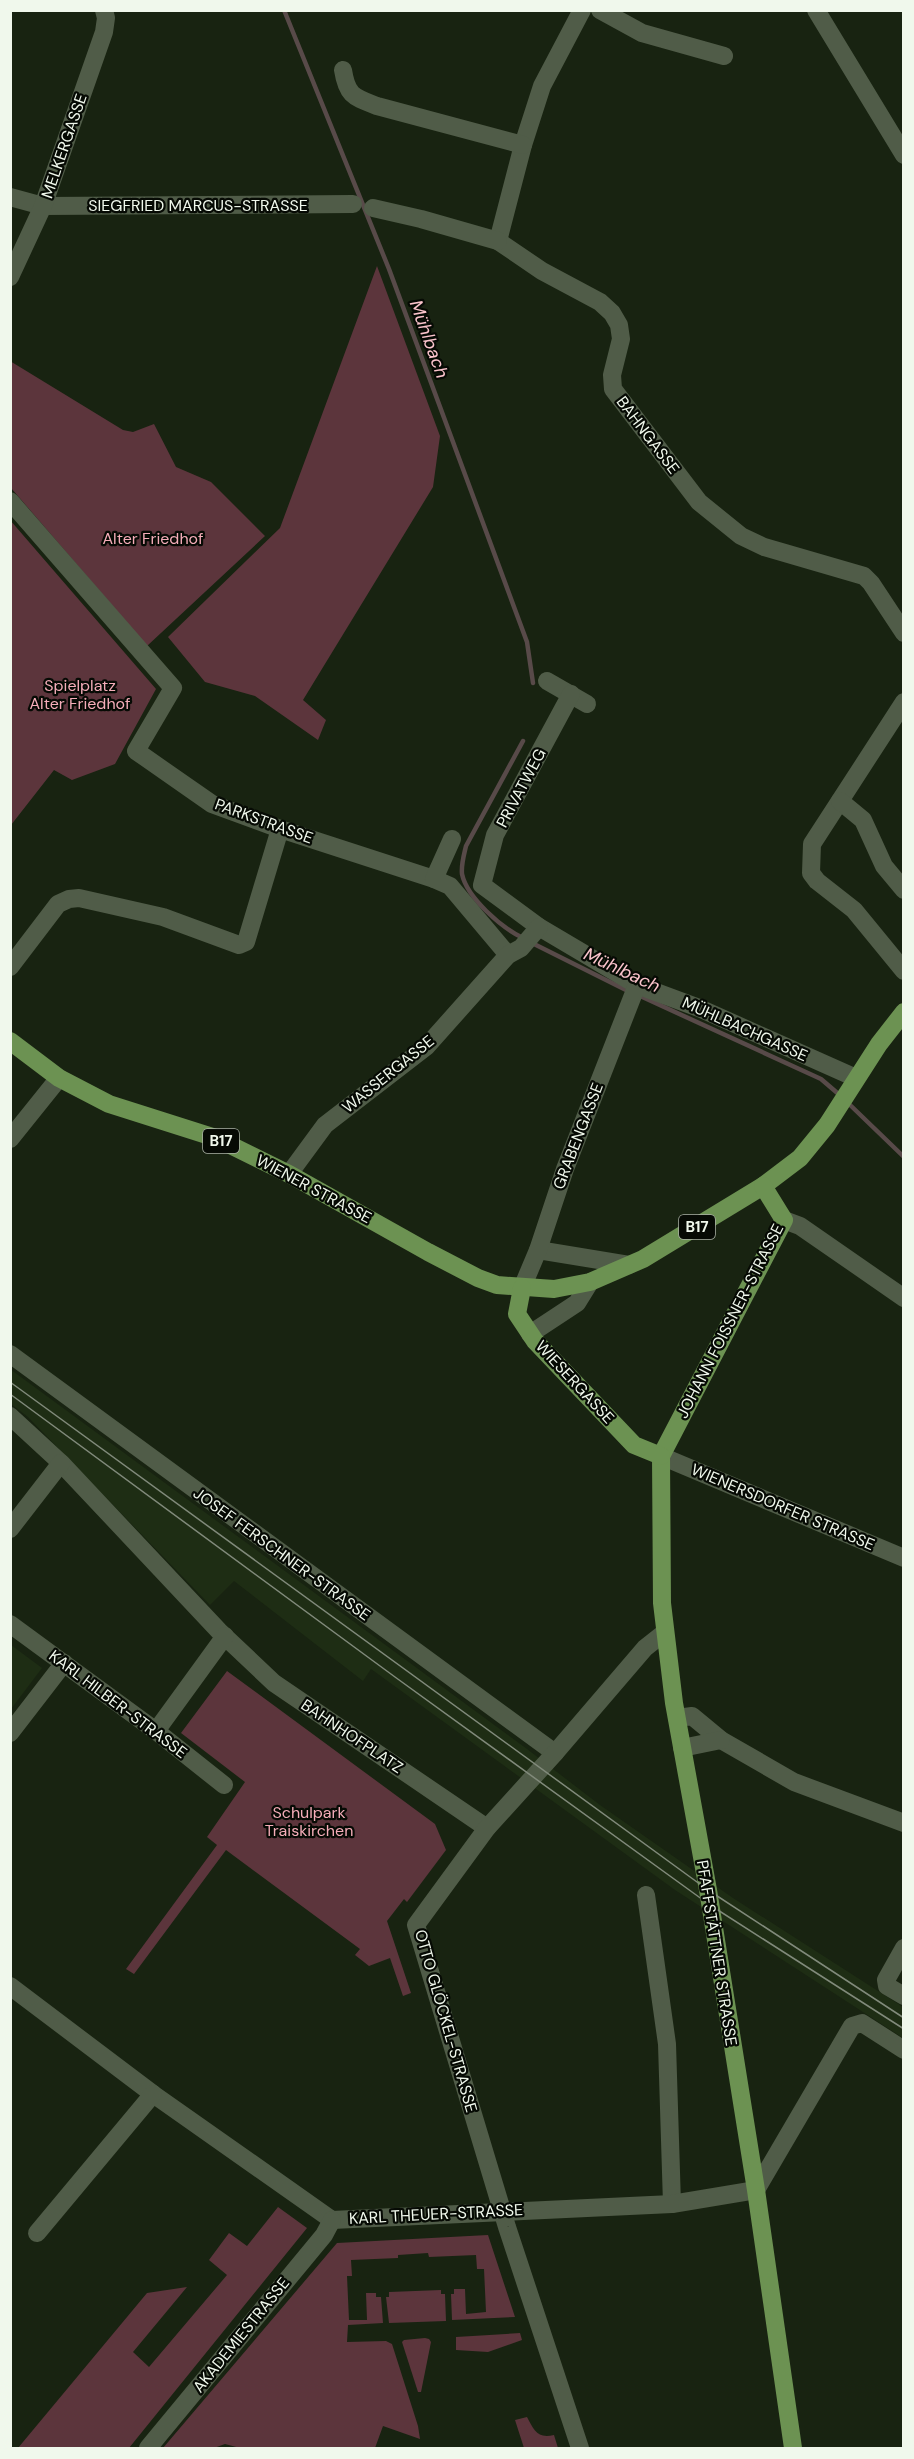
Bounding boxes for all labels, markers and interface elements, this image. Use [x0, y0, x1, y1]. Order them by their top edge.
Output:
street label: MELKERGASSE [36, 91, 92, 201]
street label: SIEGFRIED MARCUS-STRASSE [88, 195, 308, 216]
water label: Mühlbach [404, 296, 454, 382]
street label: BAHNGASSE [612, 392, 684, 478]
park label: Alter Friedhof [102, 528, 204, 549]
park label: Spielplatz Alter Friedhof [29, 675, 131, 714]
street label: PRIVATWEG [491, 745, 551, 831]
street label: PARKSTRASSE [212, 794, 316, 848]
water label: Mühlbach [580, 942, 664, 998]
street label: MÜHLBACHGASSE [679, 992, 811, 1066]
street label: WASSERGASSE [338, 1030, 438, 1118]
street label: GRABENGASSE [548, 1080, 608, 1192]
road number: B17 [203, 1129, 239, 1153]
street label: WIENER STRASSE [253, 1150, 375, 1228]
road number: B17 [679, 1215, 715, 1239]
street label: JOHANN FOISSNER-STRASSE [672, 1220, 788, 1422]
street label: WIESERGASSE [531, 1336, 619, 1428]
street label: WIENERSDORFER STRASSE [688, 1459, 878, 1555]
street label: JOSEF FERSCHNER-STRASSE [189, 1483, 375, 1625]
street label: KARL HILBER-STRASSE [45, 1645, 191, 1763]
street label: BAHNHOFPLATZ [297, 1694, 407, 1778]
park label: Schulpark Traiskirchen [265, 1802, 353, 1841]
street label: PFAFFSTÄTTNER STRASSE [692, 1858, 742, 2048]
street label: OTTO GLÖCKEL-STRASSE [410, 1927, 482, 2115]
street label: KARL THEUER-STRASSE [348, 2199, 524, 2229]
street label: AKADEMIESTRASSE [188, 2273, 294, 2397]

